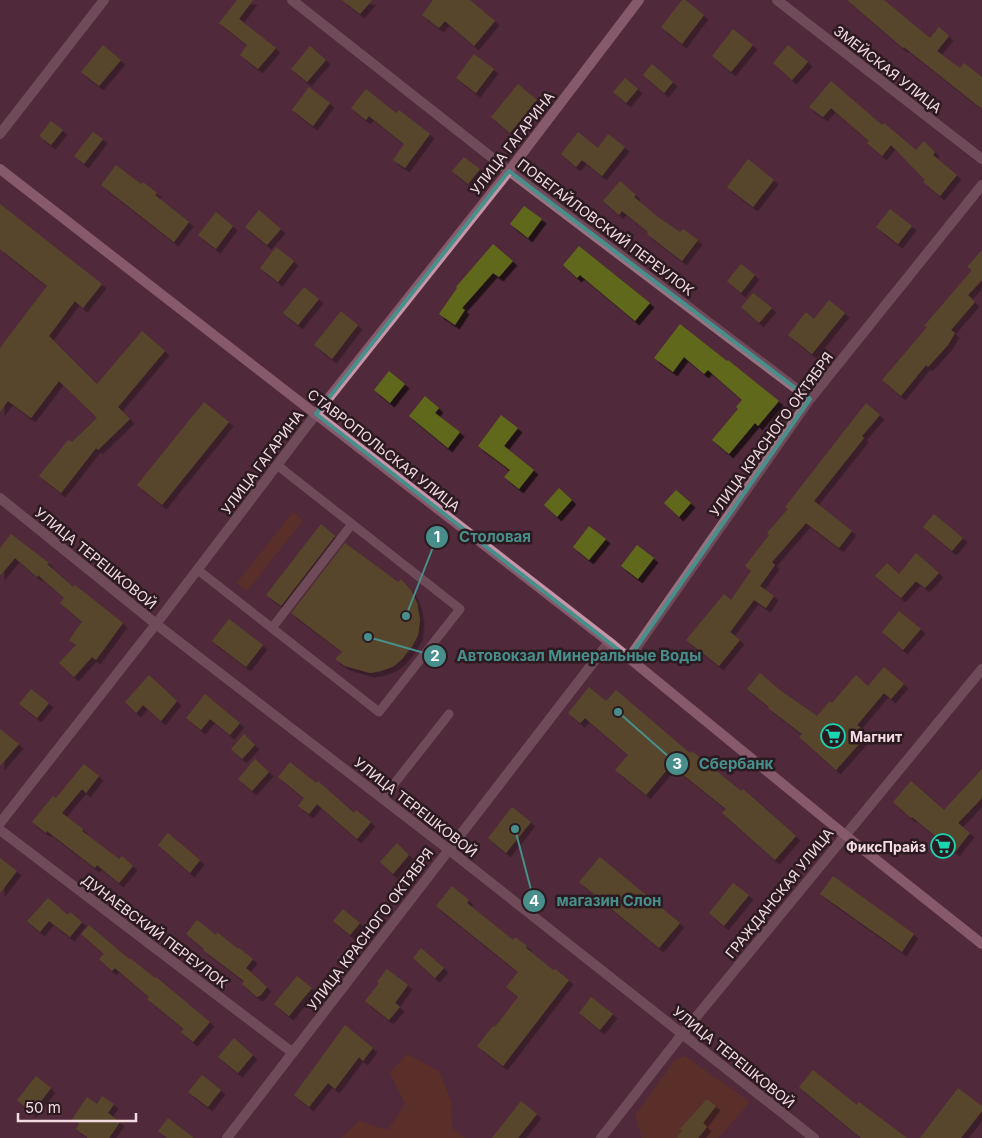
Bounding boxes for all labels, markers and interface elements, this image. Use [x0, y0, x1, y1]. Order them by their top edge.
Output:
street label: ЗМЕЙСКАЯ УЛИЦА [831, 21, 946, 117]
street label: УЛИЦА ГАГАРИНА [466, 88, 558, 198]
street label: ПОБЕГАЙЛОВСКИЙ ПЕРЕУЛОК [515, 154, 699, 299]
street label: УЛИЦА КРАСНОГО ОКТЯБРЯ [706, 349, 836, 519]
street label: СТАВРОПОЛЬСКАЯ УЛИЦА [304, 385, 464, 515]
street label: УЛИЦА ГАГАРИНА [217, 406, 307, 518]
street label: УЛИЦА ТЕРЕШКОВОЙ [32, 503, 161, 612]
callout: Столовая [424, 522, 541, 552]
text: 1 [434, 527, 440, 546]
text: Столовая [459, 527, 531, 546]
callout: Автовокзал Минеральные Воды [422, 641, 712, 671]
text: 2 [430, 646, 440, 665]
text: Автовокзал Минеральные Воды [457, 646, 701, 665]
supermarket icon: Магнит [820, 723, 846, 749]
place label: Магнит [850, 728, 902, 745]
callout: Сбербанк [664, 749, 784, 779]
street label: УЛИЦА ТЕРЕШКОВОЙ [351, 753, 482, 860]
text: 3 [672, 754, 682, 773]
text: Сбербанк [699, 754, 774, 773]
street label: ГРАЖДАНСКАЯ УЛИЦА [721, 824, 837, 961]
supermarket icon: ФиксПрайз [930, 833, 956, 859]
place label: ФиксПрайз [846, 838, 926, 855]
street label: УЛИЦА КРАСНОГО ОКТЯБРЯ [303, 844, 437, 1014]
street label: ДУНАЕВСКИЙ ПЕРЕУЛОК [79, 870, 232, 992]
callout: магазин Слон [522, 886, 671, 916]
text: 4 [529, 891, 539, 910]
text: магазин Слон [557, 891, 661, 910]
street label: УЛИЦА ТЕРЕШКОВОЙ [670, 1002, 799, 1111]
scale bar [18, 1090, 135, 1122]
text: 50 m [25, 1098, 61, 1117]

